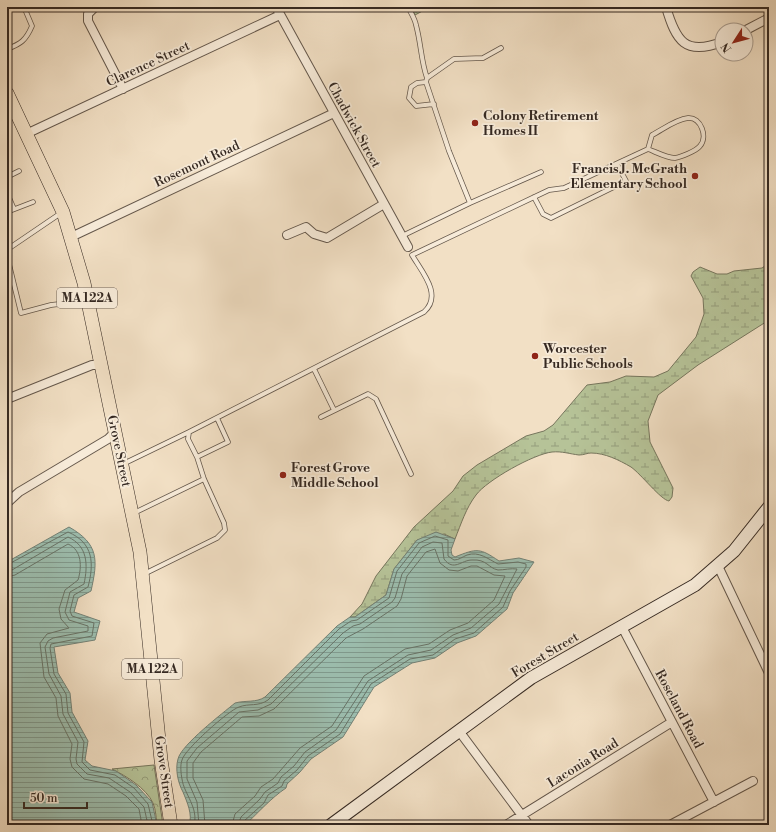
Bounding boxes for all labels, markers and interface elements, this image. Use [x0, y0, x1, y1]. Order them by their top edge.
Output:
north arrow [714, 22, 754, 62]
street label: Clarence Street [104, 38, 193, 90]
text: N [718, 39, 735, 55]
street label: Chadwick Street [324, 79, 384, 171]
place label: Colony Retirement Homes II [483, 108, 599, 139]
marker: Colony Retirement Homes II [470, 118, 480, 128]
street label: Rosemont Road [152, 137, 243, 191]
place label: Francis J. McGrath Elementary School [571, 161, 688, 192]
marker: Francis J. McGrath Elementary School [690, 171, 700, 181]
road number: MA 122A [57, 288, 117, 308]
place label: Worcester Public Schools [542, 341, 633, 372]
marker: Worcester Public Schools [530, 351, 540, 361]
street label: Grove Street [104, 414, 134, 489]
place label: Forest Grove Middle School [291, 460, 379, 491]
marker: Forest Grove Middle School [278, 470, 288, 480]
street label: Forest Street [509, 629, 582, 681]
road number: MA 122A [122, 659, 182, 679]
street label: Roseland Road [652, 667, 707, 752]
street label: Grove Street [151, 735, 177, 810]
street label: Laconia Road [545, 735, 622, 791]
scale bar [24, 784, 87, 810]
text: 50 m [30, 791, 58, 806]

